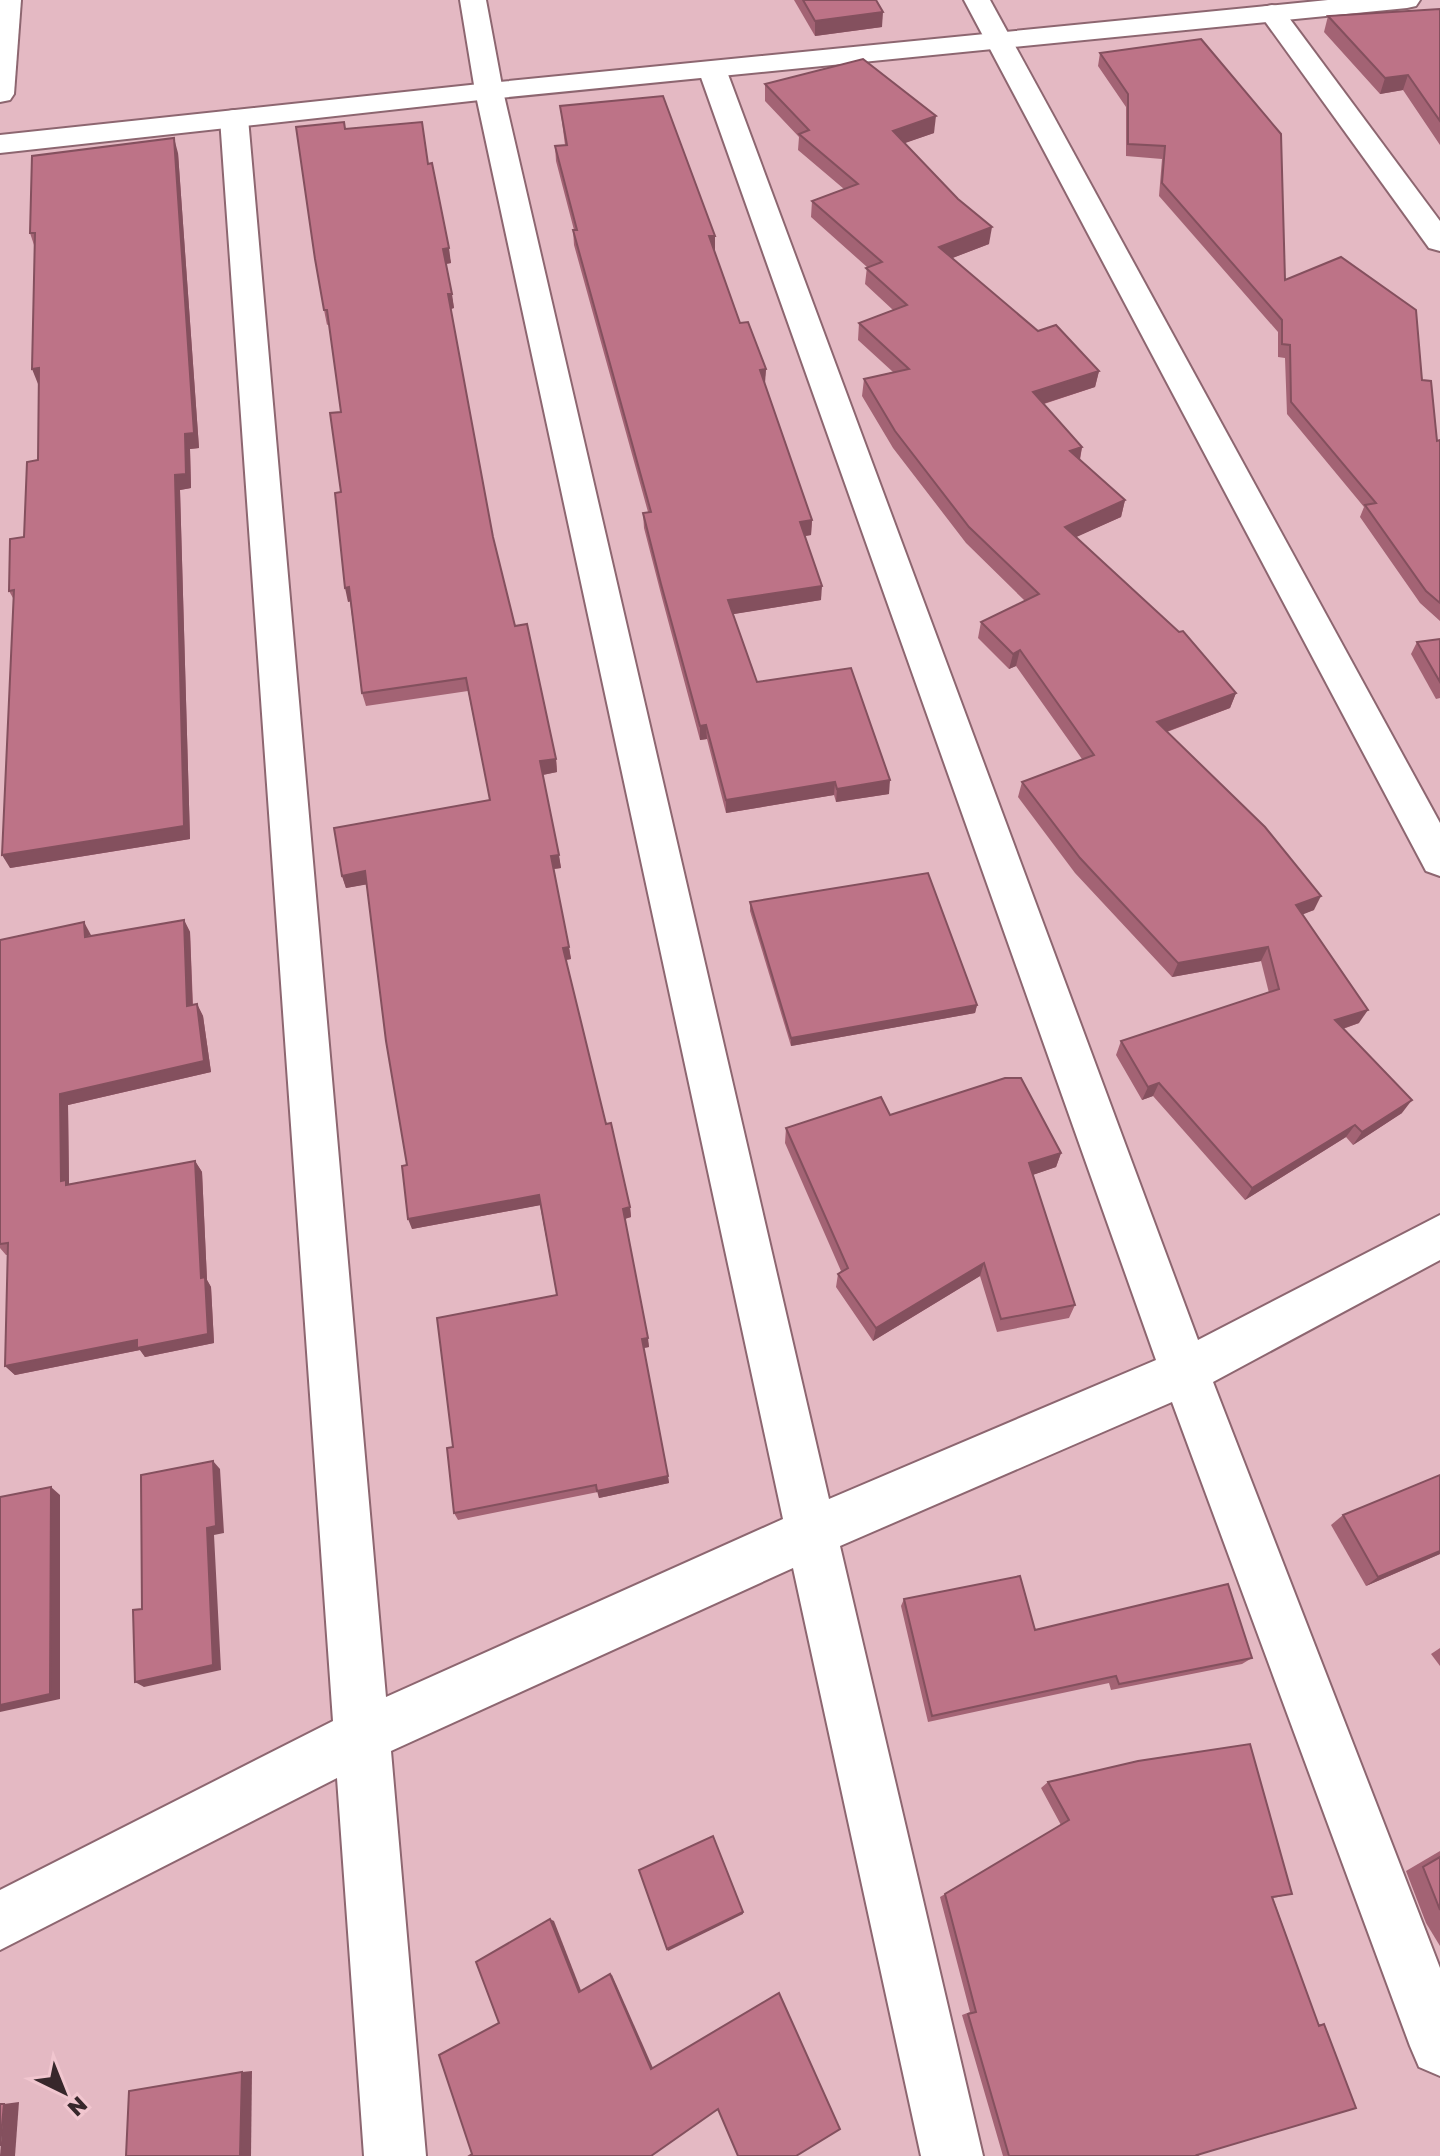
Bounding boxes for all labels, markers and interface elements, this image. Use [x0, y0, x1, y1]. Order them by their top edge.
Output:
north arrow [24, 2052, 104, 2132]
text: N [63, 2091, 93, 2123]

